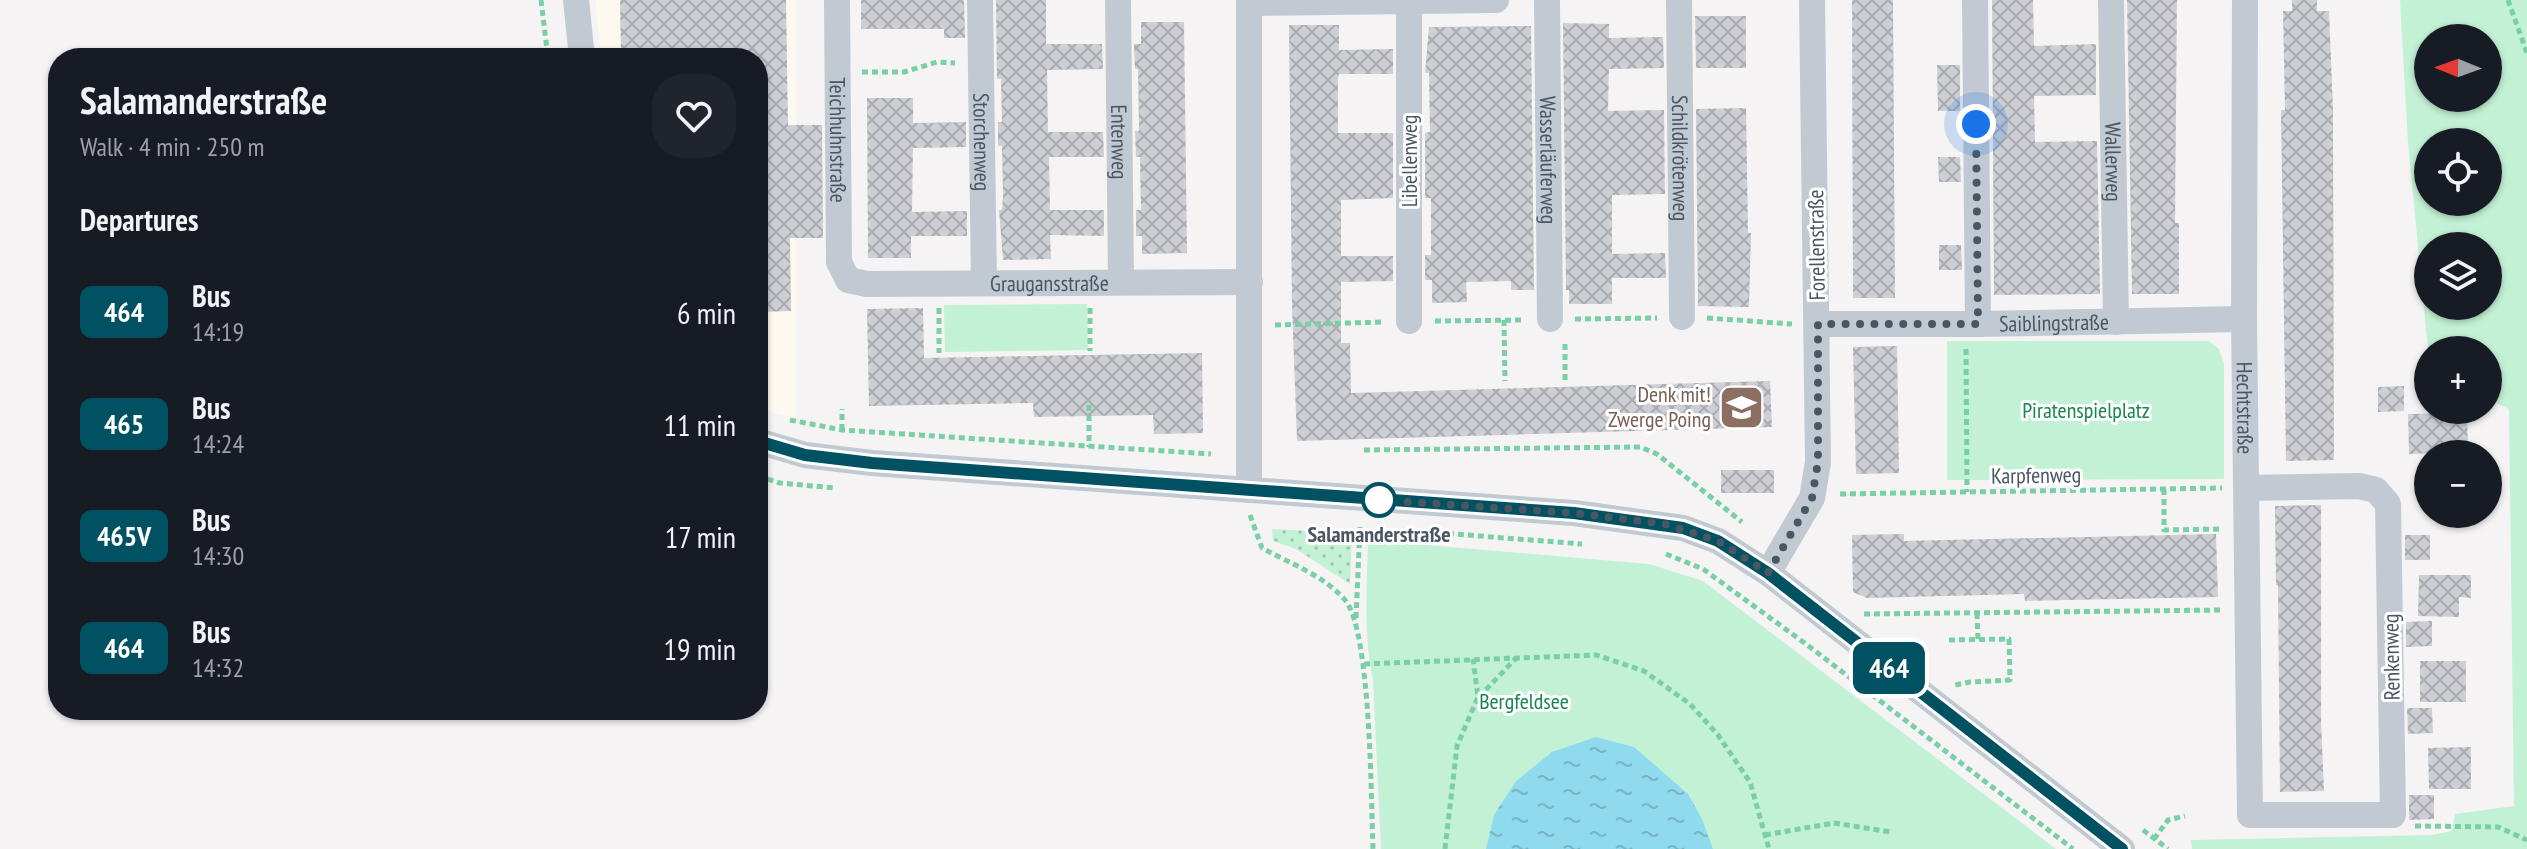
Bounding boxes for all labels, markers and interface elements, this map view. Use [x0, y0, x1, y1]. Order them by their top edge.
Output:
north arrow [2414, 24, 2502, 112]
map controls [2414, 24, 2502, 528]
button: heart [652, 74, 736, 158]
text: Salamanderstraße [80, 75, 327, 124]
street label: Teichhuhnstraße [824, 77, 853, 203]
street label: Storchenweg [967, 93, 997, 191]
street label: Schildkrötenweg [1666, 95, 1695, 221]
street label: Wasserläuferweg [1534, 96, 1563, 224]
street label: Entenweg [1105, 104, 1134, 180]
your location [1956, 104, 1996, 144]
street label: Libellenweg [1395, 115, 1423, 207]
street label: Wallerweg [2099, 122, 2128, 202]
button: locate [2414, 128, 2502, 216]
text: Walk · 4 min · 250 m [80, 130, 264, 163]
street label: Forellenstraße [1801, 189, 1831, 301]
text: Departures [80, 200, 198, 239]
button: layers [2414, 232, 2502, 320]
street label: Graugansstraße [990, 269, 1109, 297]
text: Bus [192, 276, 231, 315]
text: 464 [104, 293, 144, 330]
text: 6 min [677, 293, 736, 332]
street label: Saiblingstraße [1999, 308, 2109, 338]
text: 14:19 [192, 315, 244, 348]
button: + [2414, 336, 2502, 424]
street label: Hechtstraße [2231, 362, 2260, 454]
place label: Denk mit! Zwerge Poing [1608, 380, 1711, 433]
school or university icon: Denk mit! Zwerge Poing [1718, 383, 1766, 431]
text: Bus [192, 388, 231, 427]
park label: Piratenspielplatz [2022, 396, 2150, 424]
text: 465 [104, 405, 144, 442]
text: 11 min [663, 405, 736, 444]
text: 14:24 [192, 427, 244, 460]
button: − [2414, 440, 2502, 528]
street label: Karpfenweg [1991, 460, 2081, 490]
marker: Salamanderstraße [1362, 483, 1396, 517]
text: Bus [192, 500, 231, 539]
text: 465V [97, 517, 151, 554]
text: 17 min [665, 517, 736, 556]
place label: Salamanderstraße [1307, 520, 1451, 548]
text: 14:30 [192, 539, 244, 572]
text: Bus [192, 612, 231, 651]
street label: Renkenweg [2376, 613, 2406, 701]
text: 464 [104, 629, 144, 666]
text: 19 min [663, 629, 736, 668]
line badge: 464 [1843, 642, 1935, 694]
text: 464 [1869, 649, 1909, 686]
text: 14:32 [192, 651, 244, 684]
park label: Bergfeldsee [1479, 687, 1569, 715]

